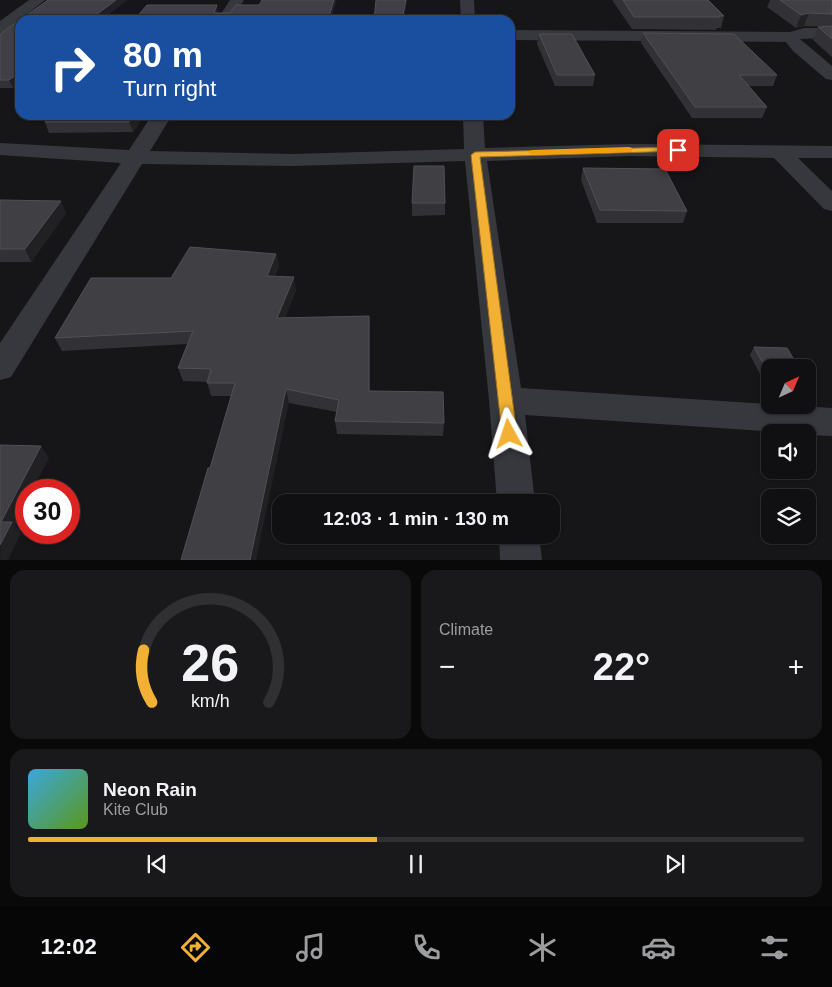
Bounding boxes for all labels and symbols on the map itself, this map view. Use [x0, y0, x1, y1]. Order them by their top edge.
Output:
pin [657, 129, 699, 171]
north arrow [761, 359, 816, 414]
position arrow [482, 407, 534, 459]
speed limit sign: 30 [15, 479, 80, 544]

